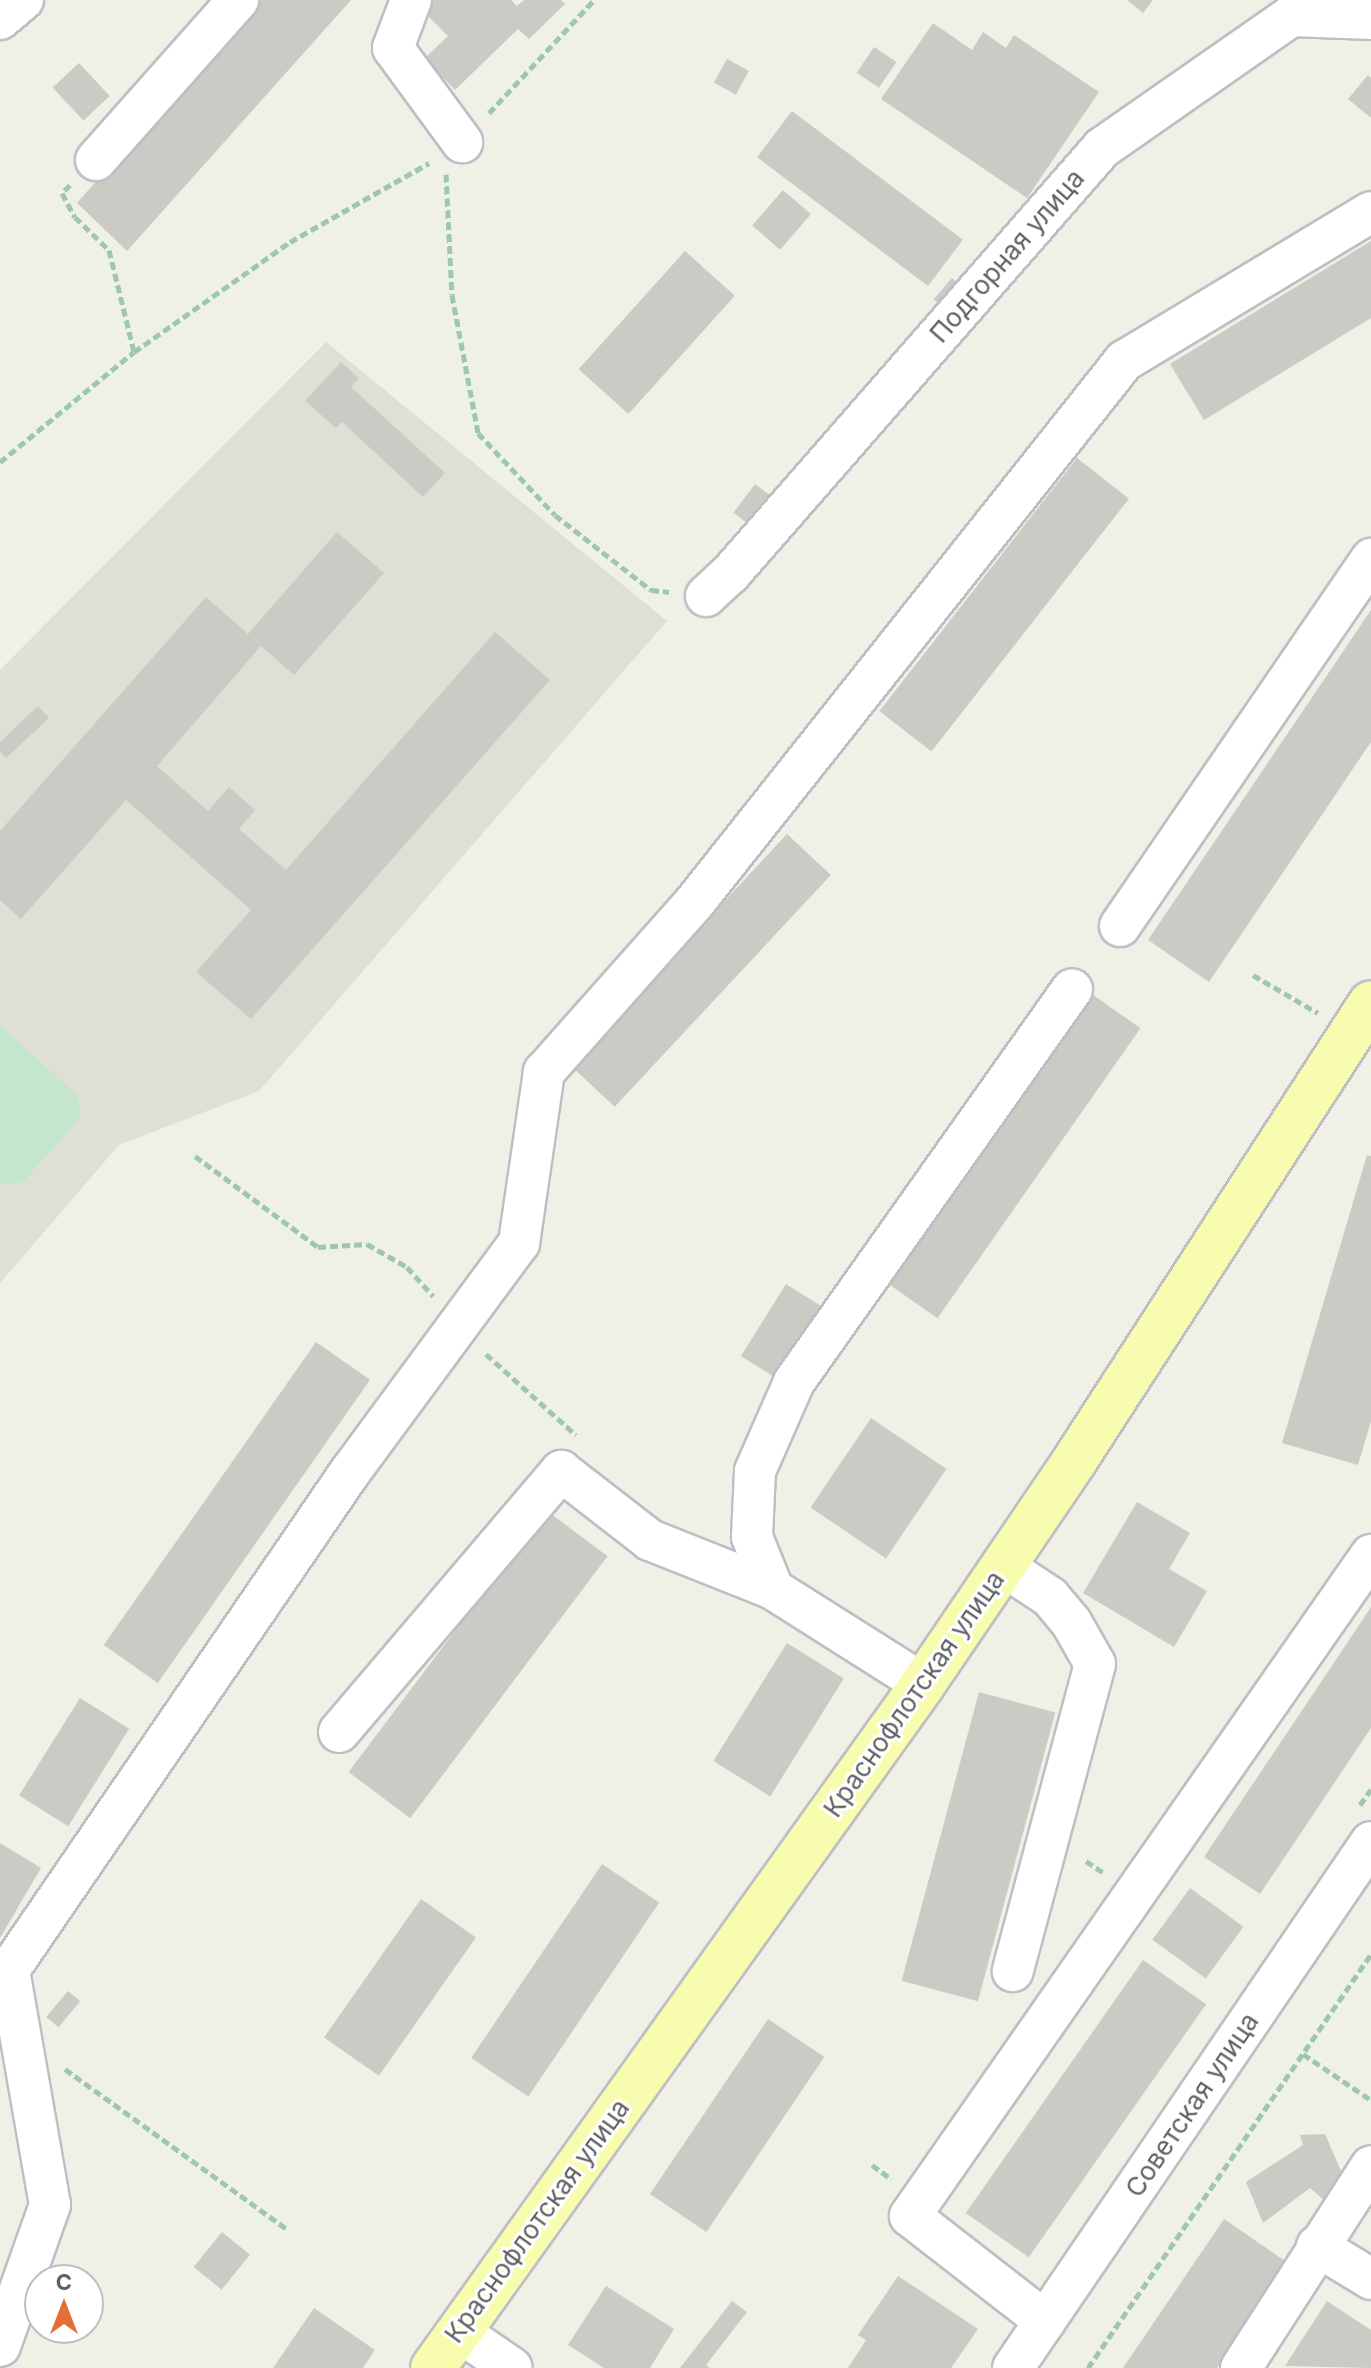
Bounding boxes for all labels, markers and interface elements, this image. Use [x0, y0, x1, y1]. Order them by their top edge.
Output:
street label: Подгорная улица [923, 163, 1091, 349]
street label: Краснофлотская улица [817, 1565, 1011, 1823]
street label: Советская улица [1119, 2007, 1265, 2203]
street label: Краснофлотская улица [438, 2093, 636, 2349]
north arrow [24, 2264, 104, 2344]
text: С [56, 2269, 72, 2295]

